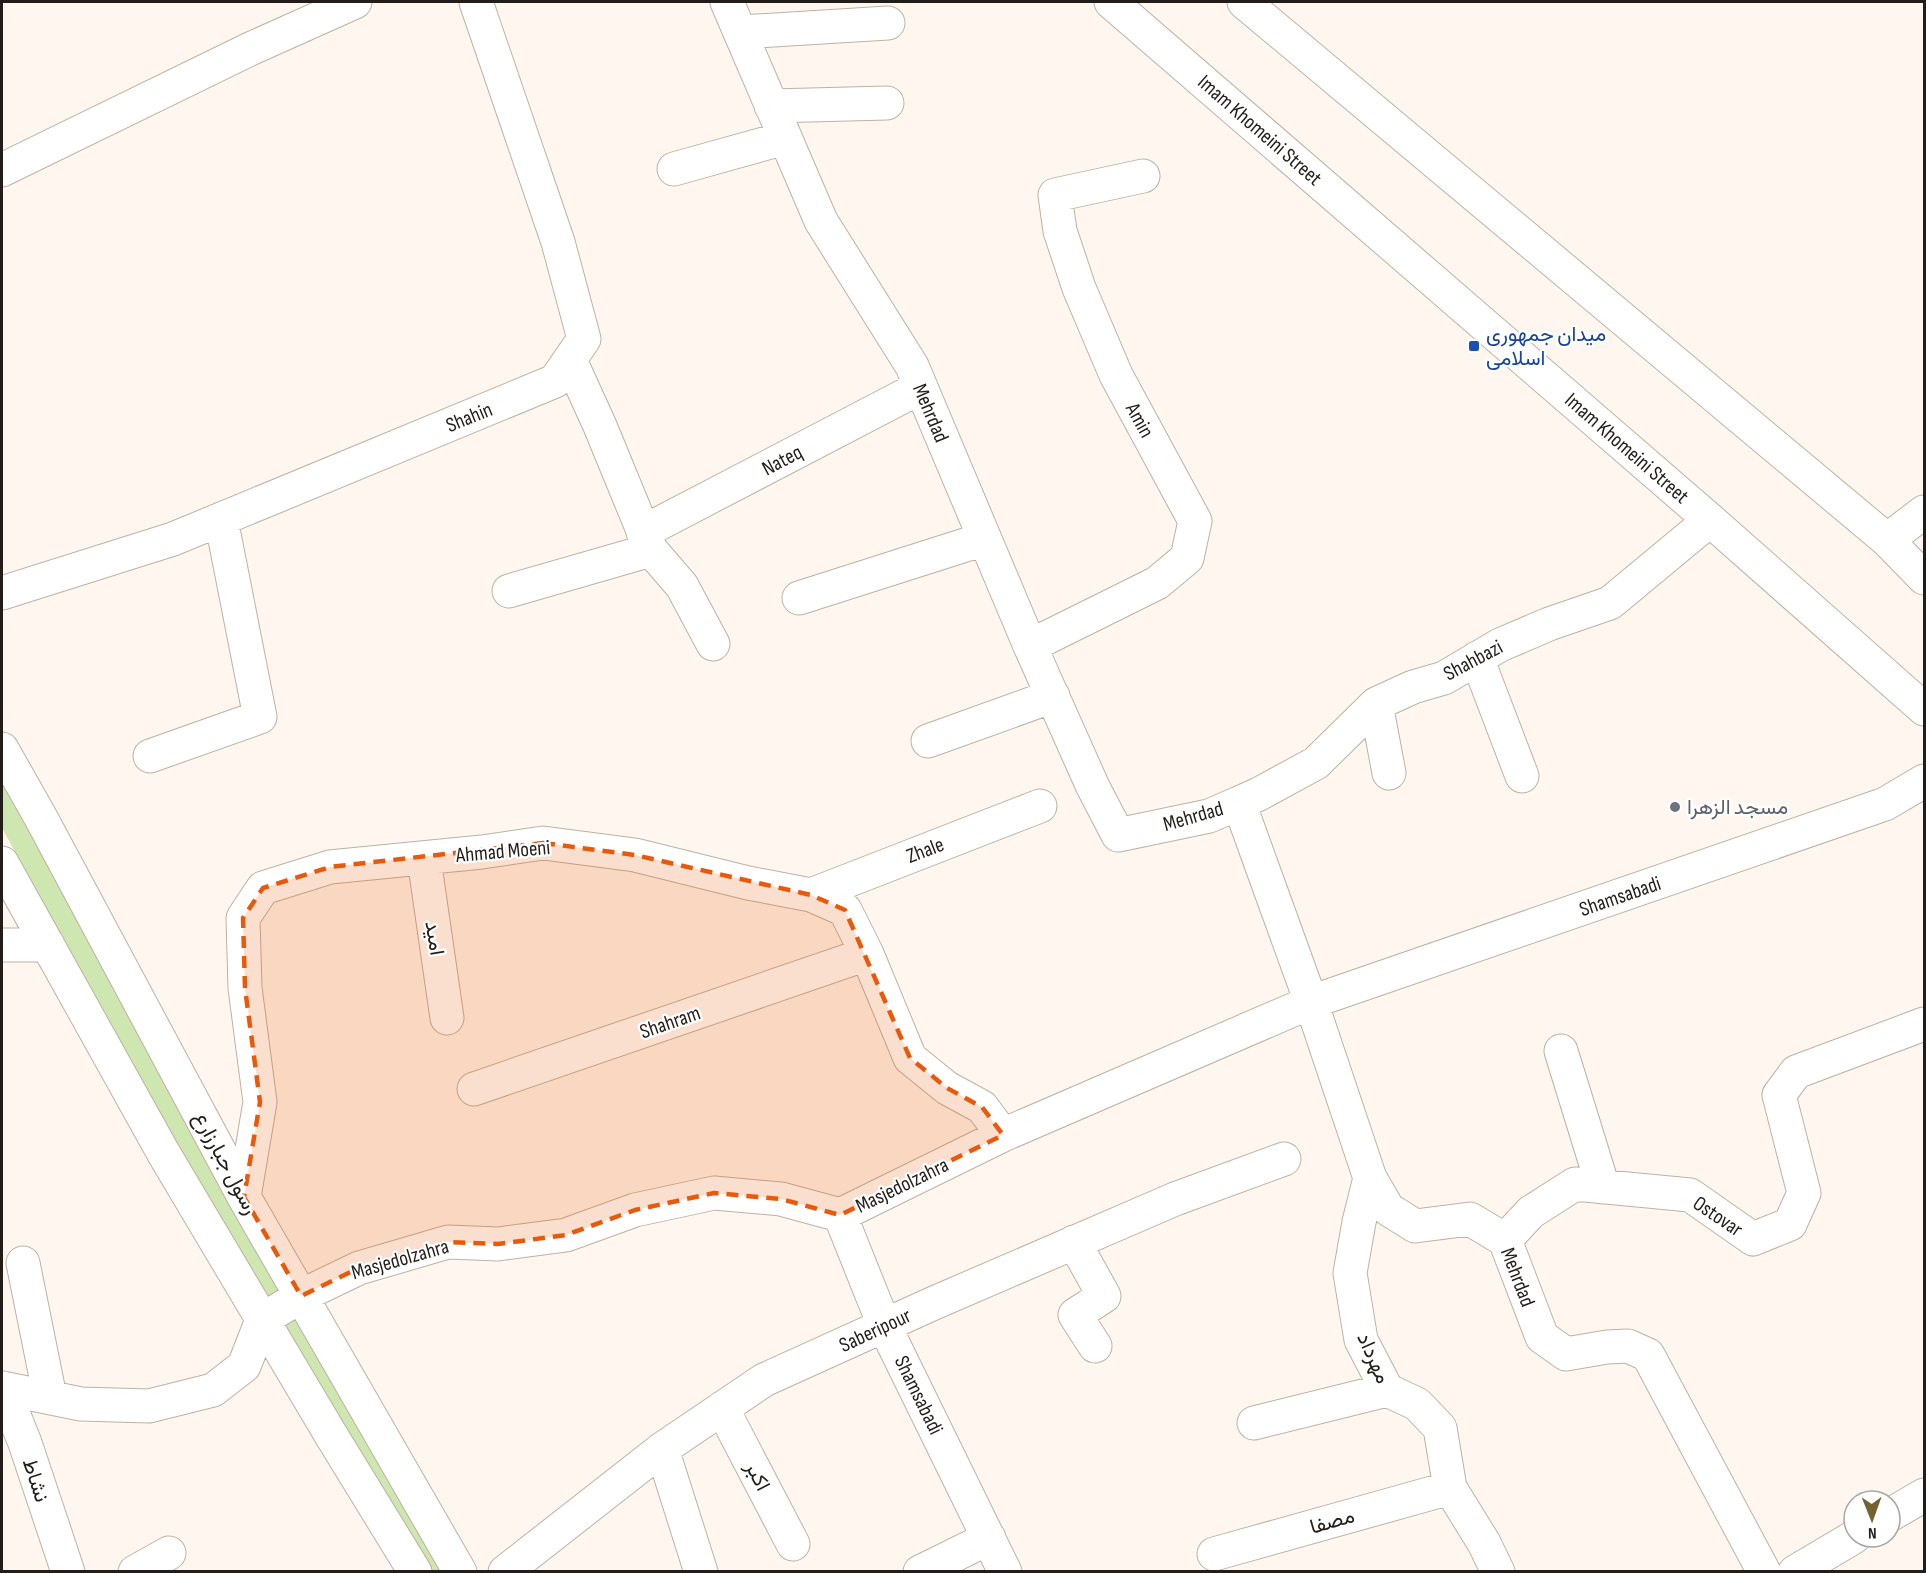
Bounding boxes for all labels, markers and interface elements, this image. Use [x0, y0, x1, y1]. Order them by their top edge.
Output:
street label: Imam Khomeini Street [1193, 70, 1327, 191]
place label: میدان جمهوری اسلامی [1486, 322, 1606, 371]
marker: میدان جمهوری اسلامی [1467, 339, 1481, 353]
street label: Mehrdad [907, 380, 954, 446]
street label: Imam Khomeini Street [1560, 388, 1694, 509]
street label: Shahin [442, 397, 496, 438]
street label: Amin [1119, 398, 1159, 442]
street label: Nateq [758, 439, 807, 481]
street label: Shahbazi [1439, 635, 1507, 686]
place label: مسجد الزهرا [1687, 795, 1788, 820]
street label: Mehrdad [1160, 796, 1226, 837]
marker: مسجد الزهرا [1668, 800, 1682, 814]
street label: Zhale [903, 832, 947, 869]
street label: Ahmad Moeni [454, 835, 551, 868]
street label: Shamsabadi [1576, 871, 1664, 922]
street label: امید [419, 919, 450, 957]
street label: Shahram [637, 1001, 704, 1044]
street label: رسول جبارزارع [187, 1108, 263, 1219]
street label: Masjedolzahra [852, 1152, 953, 1219]
street label: Ostovar [1688, 1191, 1747, 1242]
street label: Masjedolzahra [349, 1234, 452, 1285]
street label: Mehrdad [1495, 1244, 1540, 1310]
street label: Saberipour [835, 1303, 915, 1358]
street label: مهرداد [1351, 1329, 1396, 1388]
street label: Shamsabadi [889, 1352, 948, 1439]
street label: نشاط [17, 1455, 54, 1505]
street label: اکبر [739, 1456, 775, 1495]
north arrow [1842, 1489, 1902, 1549]
street label: مصفا [1307, 1503, 1357, 1540]
text: N [1868, 1523, 1877, 1542]

